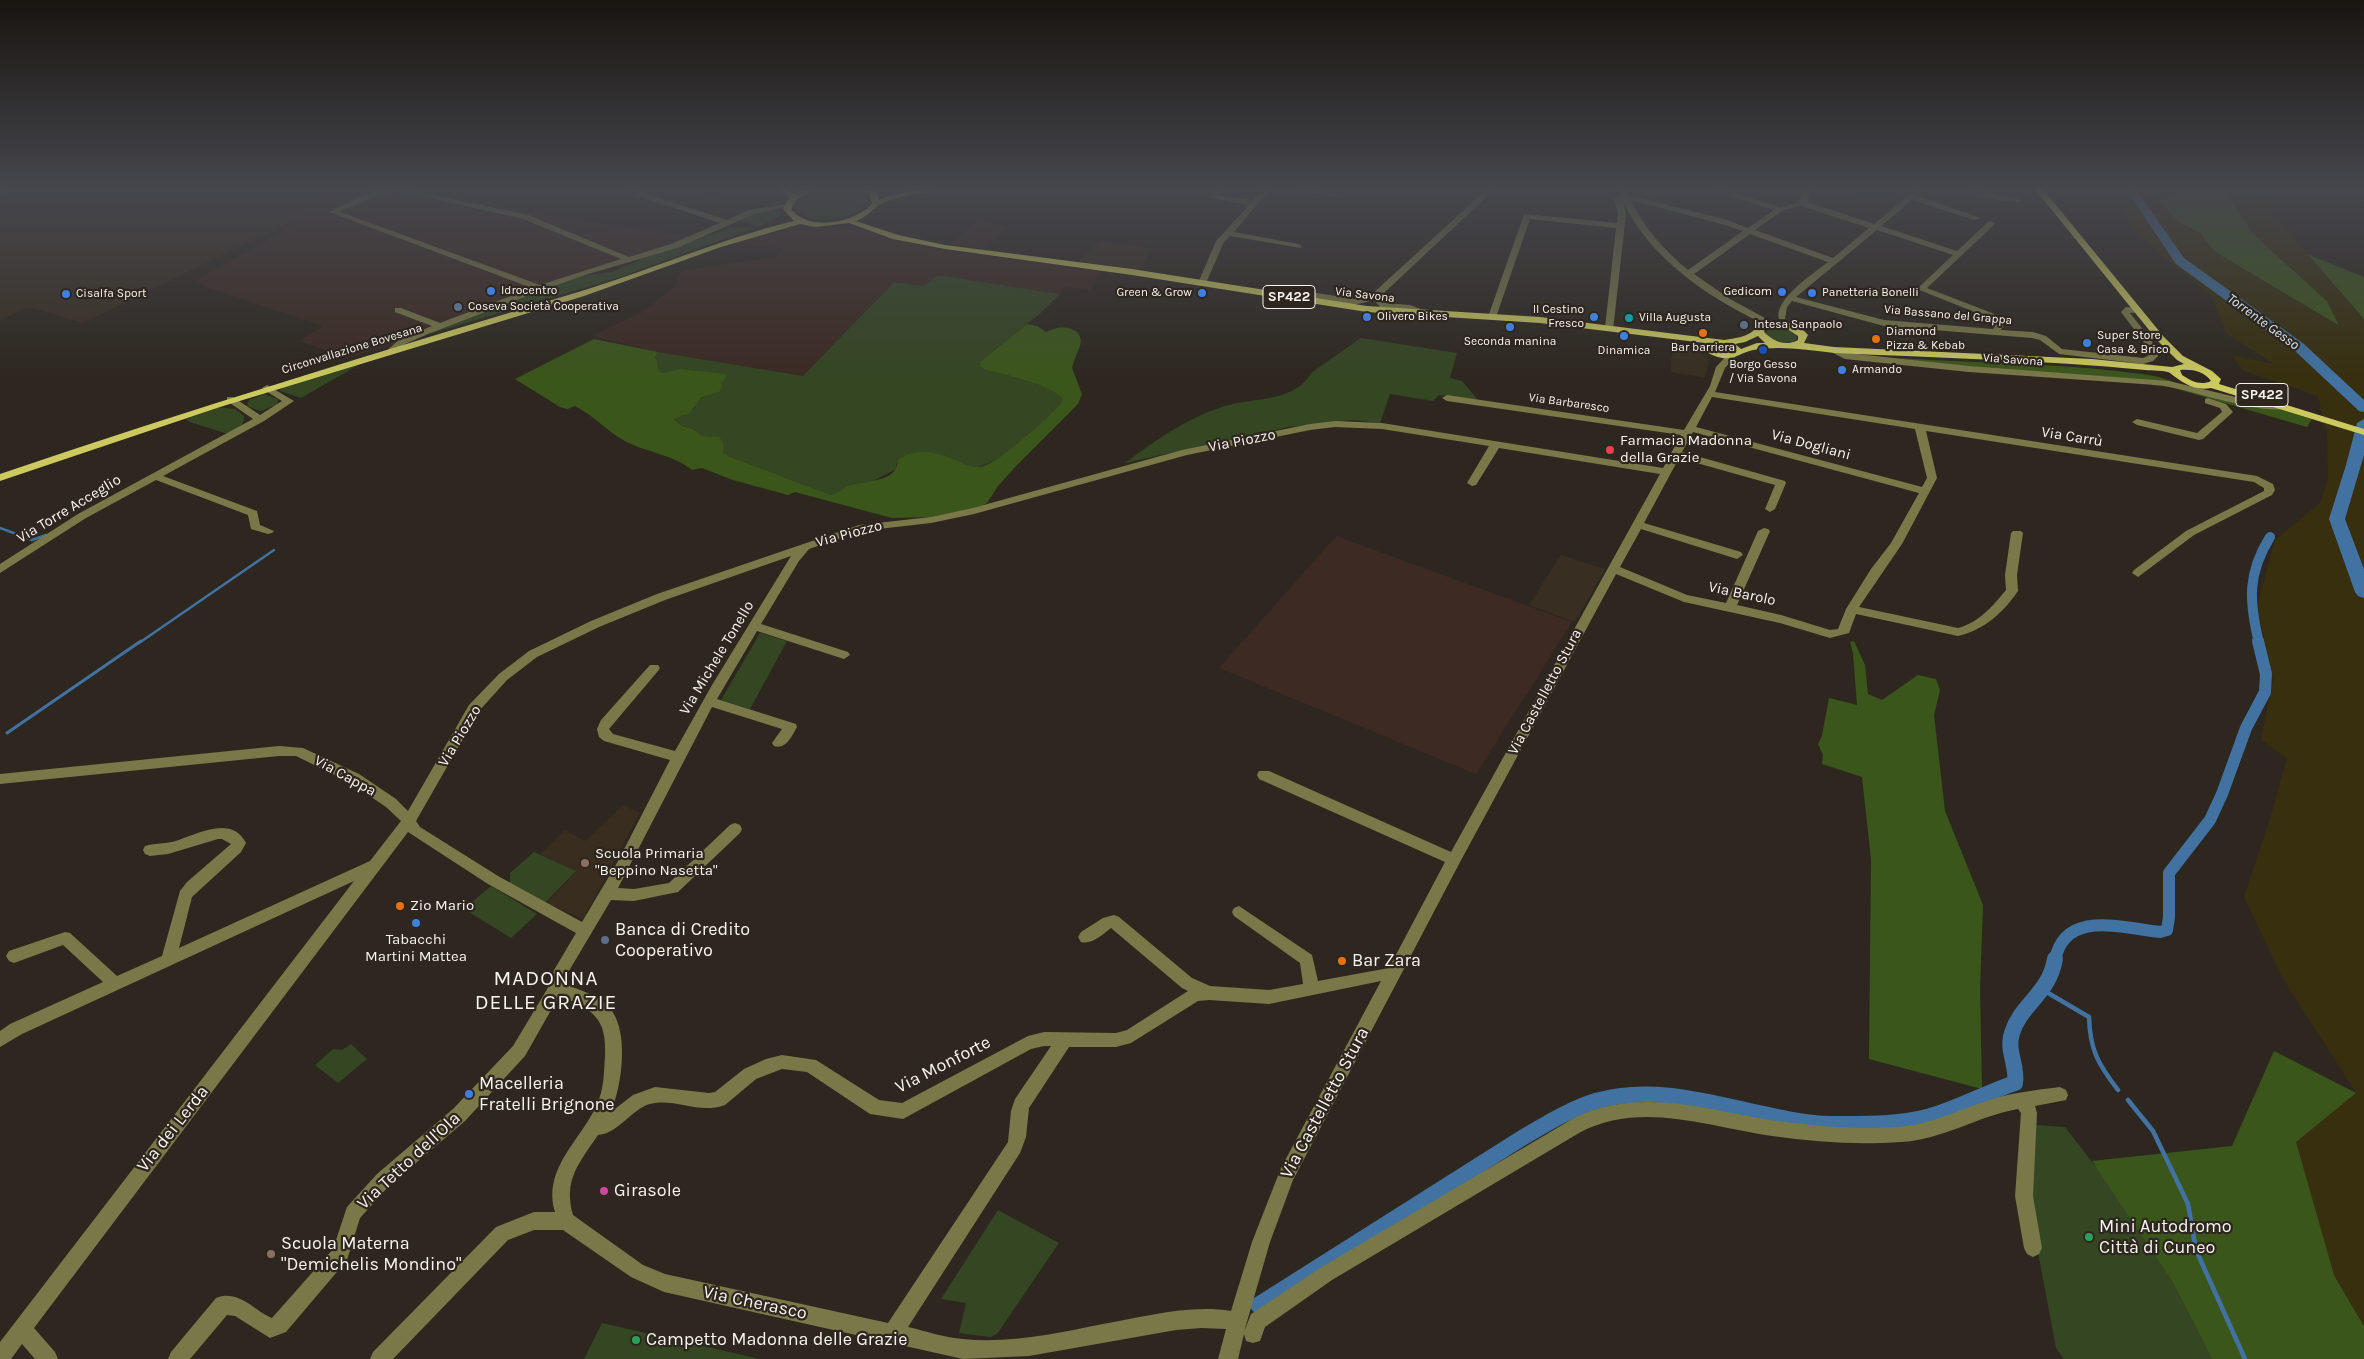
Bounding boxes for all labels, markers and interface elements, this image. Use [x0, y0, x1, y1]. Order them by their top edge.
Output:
place label: Idrocentro [501, 284, 557, 298]
street label: Via Savona [1334, 284, 1396, 306]
marker: Idrocentro [485, 285, 497, 297]
place label: Gedicom [1723, 285, 1772, 299]
place label: Green & Grow [1116, 286, 1192, 300]
road number: SP422 [1263, 286, 1315, 308]
marker: Gedicom [1776, 286, 1788, 298]
place label: Panetteria Bonelli [1822, 286, 1919, 300]
place label: Cisalfa Sport [76, 287, 146, 301]
marker: Green & Grow [1196, 287, 1208, 299]
marker: Panetteria Bonelli [1806, 287, 1818, 299]
marker: Cisalfa Sport [60, 288, 72, 300]
water label: Torrente Gesso [2224, 290, 2302, 354]
place label: Coseva Società Cooperativa [468, 300, 619, 314]
marker: Coseva Società Cooperativa [452, 301, 464, 313]
street label: Via Bassano del Grappa [1883, 302, 2013, 328]
place label: Il Cestino Fresco [1533, 303, 1584, 331]
place label: Olivero Bikes [1377, 310, 1448, 324]
marker: Olivero Bikes [1361, 311, 1373, 323]
marker: Il Cestino Fresco [1588, 311, 1600, 323]
place label: Villa Augusta [1639, 311, 1711, 325]
marker: Villa Augusta [1623, 312, 1635, 324]
place label: Intesa Sanpaolo [1754, 318, 1842, 332]
marker: Intesa Sanpaolo [1738, 319, 1750, 331]
street label: Circonvallazione Bovesana [280, 321, 424, 377]
marker: Seconda manina [1504, 321, 1516, 333]
place label: Diamond Pizza & Kebab [1886, 325, 1965, 353]
marker: Bar barriera [1697, 327, 1709, 339]
place label: Super Store Casa & Brico [2097, 329, 2169, 357]
marker: Dinamica [1618, 330, 1630, 342]
marker: Diamond Pizza & Kebab [1870, 333, 1882, 345]
place label: Seconda manina [1464, 335, 1556, 349]
marker: Super Store Casa & Brico [2081, 337, 2093, 349]
place label: Bar barriera [1671, 341, 1735, 355]
place label: Dinamica [1598, 344, 1650, 358]
marker: Borgo Gesso / Via Savona [1757, 344, 1769, 356]
street label: Via Savona [1983, 351, 2043, 369]
place label: Borgo Gesso / Via Savona [1729, 358, 1797, 386]
place label: Armando [1852, 363, 1902, 377]
marker: Armando [1836, 364, 1848, 376]
road number: SP422 [2236, 384, 2288, 406]
street label: Via Barbaresco [1528, 390, 1610, 416]
street label: Via Carrù [2040, 423, 2104, 451]
street label: Via Piozzo [1207, 426, 1277, 456]
street label: Via Dogliani [1769, 426, 1853, 464]
place label: Farmacia Madonna della Grazie [1620, 432, 1752, 467]
marker: Farmacia Madonna della Grazie [1604, 444, 1616, 456]
street label: Via Torre Acceglio [14, 471, 124, 547]
street label: Via Piozzo [814, 516, 884, 552]
street label: Via Barolo [1707, 578, 1777, 610]
street label: Via Michele Tonello [676, 598, 758, 718]
street label: Via Castelletto Stura [1504, 626, 1586, 758]
street label: Via Piozzo [435, 702, 485, 770]
street label: Via Cappa [311, 752, 379, 800]
place label: Scuola Primaria "Beppino Nasetta" [595, 845, 718, 880]
marker: Scuola Primaria "Beppino Nasetta" [579, 857, 591, 869]
place label: Zio Mario [410, 897, 474, 915]
marker: Zio Mario [394, 900, 406, 912]
marker: Tabacchi Martini Mattea [410, 917, 422, 929]
place label: Banca di Credito Cooperativo [615, 919, 750, 962]
place label: Tabacchi Martini Mattea [365, 931, 467, 966]
marker: Banca di Credito Cooperativo [599, 934, 611, 946]
place label: Bar Zara [1352, 950, 1421, 972]
marker: Bar Zara [1336, 955, 1348, 967]
district label: MADONNA DELLE GRAZIE [473, 966, 619, 1016]
street label: Via Castelletto Stura [1276, 1024, 1374, 1182]
street label: Via Monforte [892, 1032, 994, 1098]
place label: Macelleria Fratelli Brignone [479, 1073, 615, 1116]
street label: Via dei Lerda [132, 1081, 214, 1177]
marker: Macelleria Fratelli Brignone [463, 1088, 475, 1100]
street label: Via Tetto dell'Ola [353, 1108, 465, 1214]
place label: Girasole [614, 1180, 681, 1202]
marker: Girasole [598, 1185, 610, 1197]
place label: Mini Autodromo Città di Cuneo [2099, 1216, 2232, 1258]
marker: Mini Autodromo Città di Cuneo [2083, 1231, 2095, 1243]
place label: Scuola Materna "Demichelis Mondino" [281, 1233, 461, 1276]
marker: Scuola Materna "Demichelis Mondino" [265, 1248, 277, 1260]
street label: Via Cherasco [701, 1281, 809, 1325]
place label: Campetto Madonna delle Grazie [646, 1329, 907, 1351]
marker: Campetto Madonna delle Grazie [630, 1334, 642, 1346]

